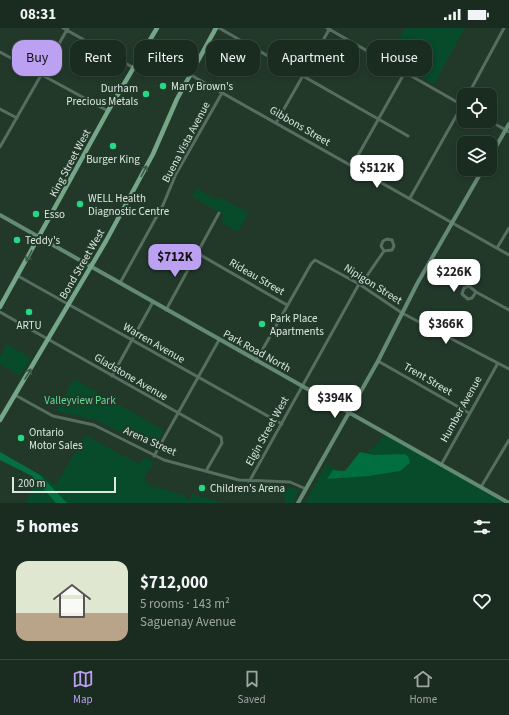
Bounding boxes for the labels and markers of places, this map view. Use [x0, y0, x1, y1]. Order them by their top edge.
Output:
place label: Mary Brown's [171, 79, 234, 94]
place label: Durham Precious Metals [66, 81, 138, 109]
marker: Mary Brown's [158, 81, 168, 91]
marker: Durham Precious Metals [141, 89, 151, 99]
marker: Burger King [108, 141, 118, 151]
place label: Burger King [86, 152, 140, 167]
pin: $512K [349, 155, 405, 189]
place label: WELL Health Diagnostic Centre [88, 191, 170, 219]
marker: WELL Health Diagnostic Centre [75, 199, 85, 209]
place label: Esso [44, 207, 65, 222]
marker: Esso [31, 209, 41, 219]
place label: Teddy's [25, 233, 60, 248]
marker: Teddy's [12, 235, 22, 245]
pin: $712K [147, 244, 203, 278]
pin: $226K [426, 259, 482, 293]
marker: ARTU [24, 307, 34, 317]
place label: Park Place Apartments [270, 311, 324, 339]
pin: $366K [418, 311, 474, 345]
place label: ARTU [16, 318, 42, 333]
marker: Park Place Apartments [257, 319, 267, 329]
pin: $394K [307, 385, 363, 419]
place label: Ontario Motor Sales [29, 425, 83, 453]
marker: Ontario Motor Sales [16, 433, 26, 443]
place label: Children's Arena [210, 481, 285, 496]
marker: Children's Arena [197, 483, 207, 493]

